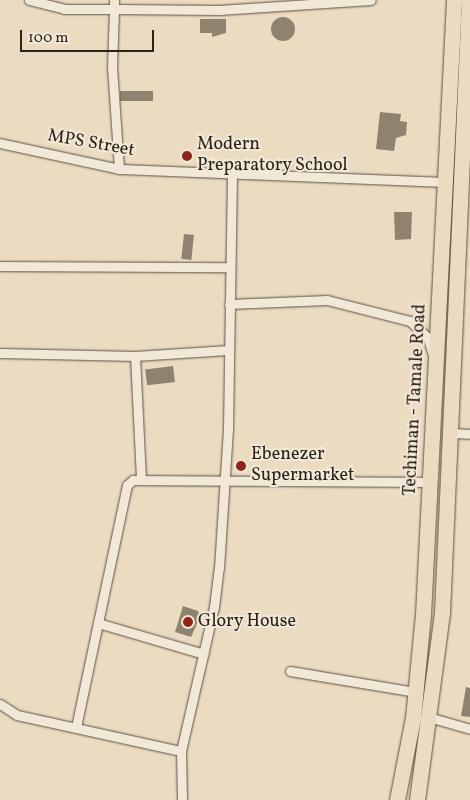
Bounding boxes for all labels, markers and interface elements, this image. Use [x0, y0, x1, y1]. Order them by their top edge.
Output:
scale bar [22, 20, 156, 52]
text: 100 m [28, 28, 68, 49]
street label: MPS Street [46, 126, 136, 162]
place label: Modern Preparatory School [197, 135, 348, 178]
marker: Modern Preparatory School [181, 150, 193, 162]
street label: Techiman - Tamale Road [400, 303, 432, 497]
place label: Ebenezer Supermarket [251, 445, 354, 488]
marker: Ebenezer Supermarket [235, 460, 247, 472]
place label: Glory House [198, 611, 297, 633]
marker: Glory House [182, 616, 194, 628]

